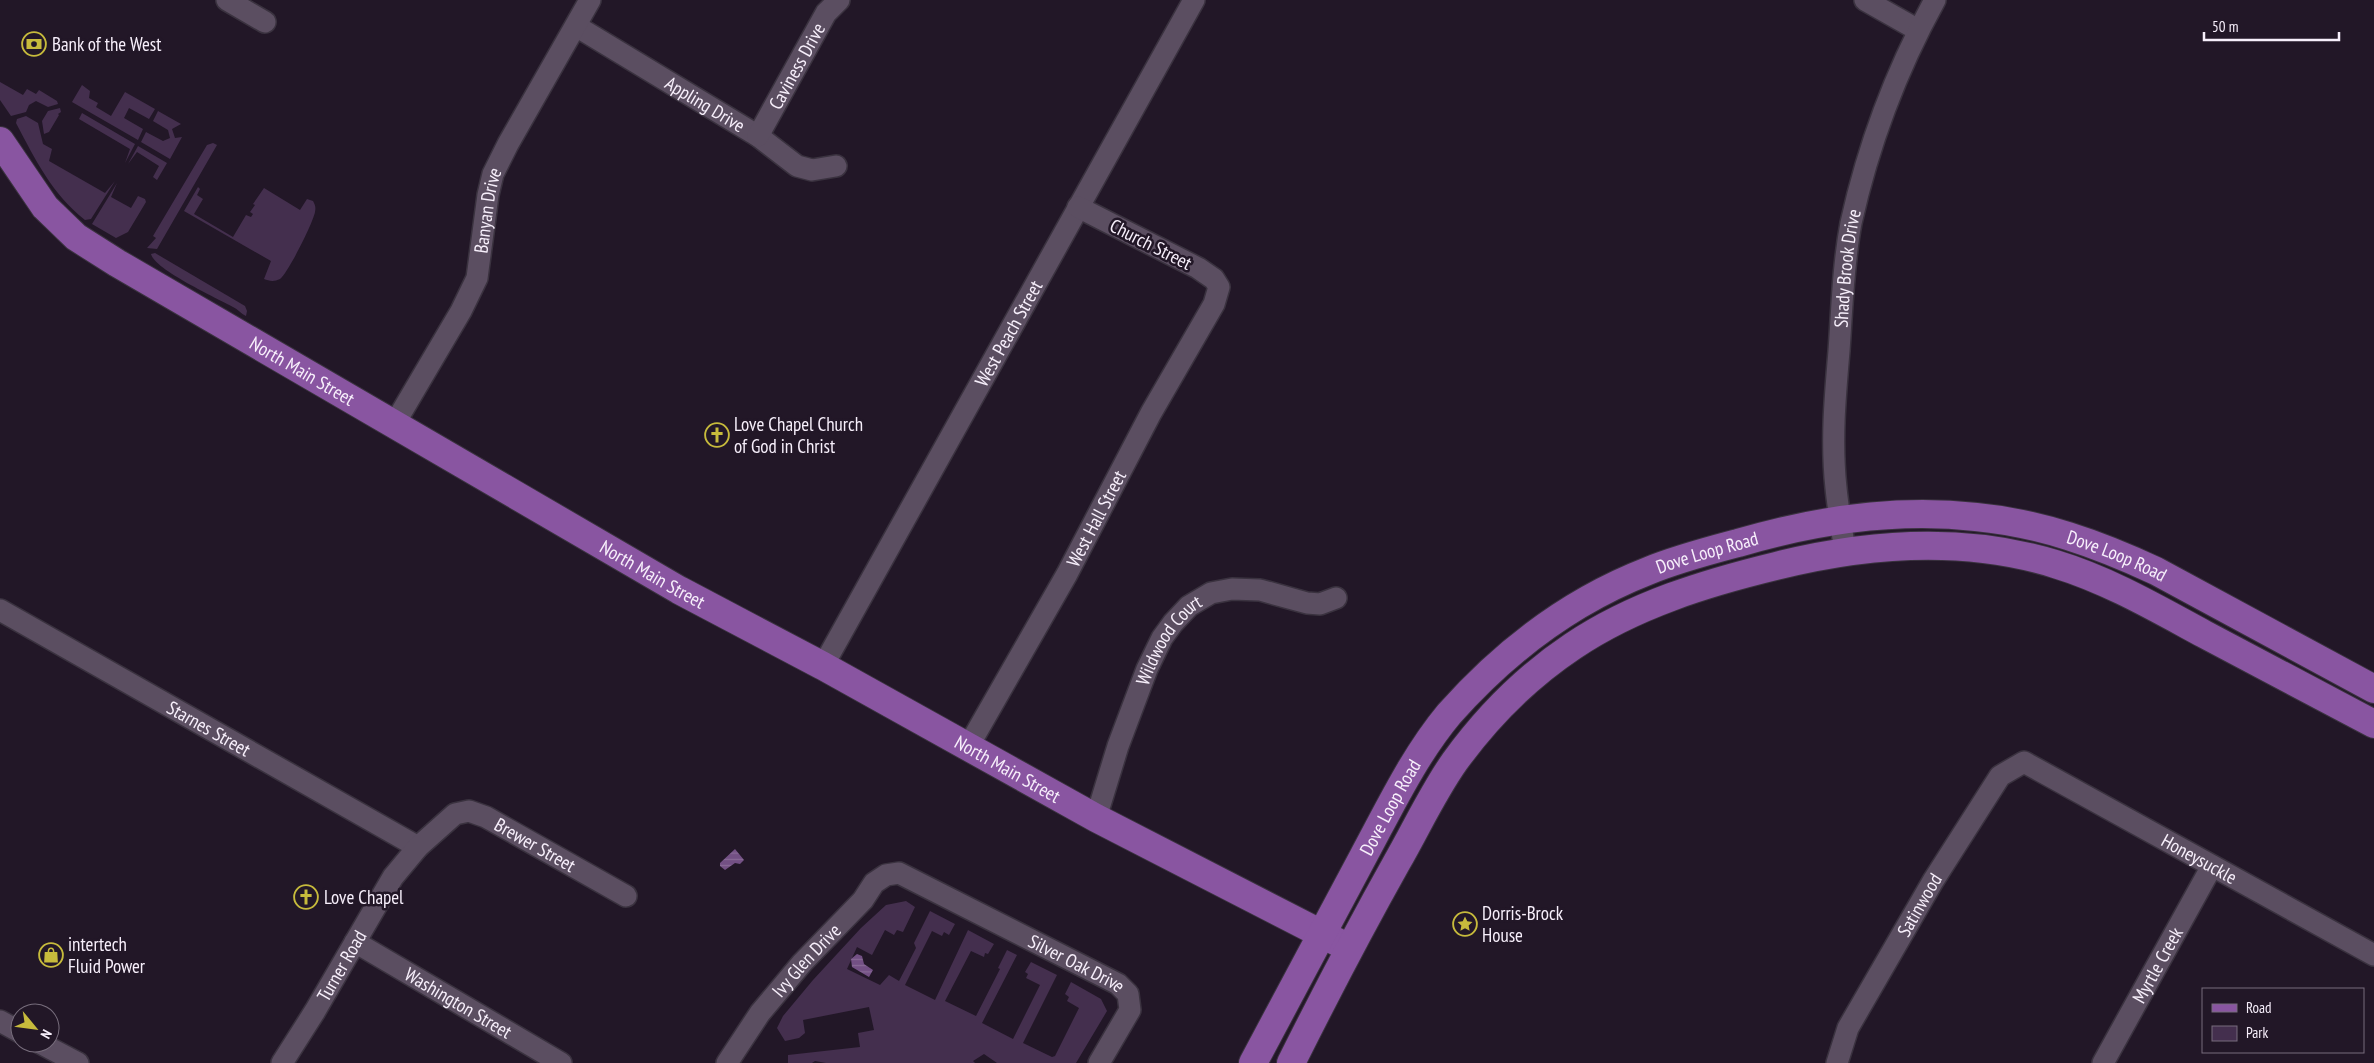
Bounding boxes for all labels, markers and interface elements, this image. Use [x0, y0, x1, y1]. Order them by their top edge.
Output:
scale bar [2204, 10, 2339, 42]
text: 50 m [2212, 17, 2238, 36]
street label: Caviness Drive [763, 18, 830, 113]
bank icon: Bank of the West [21, 31, 47, 57]
place label: Bank of the West [52, 32, 162, 56]
street label: Appling Drive [661, 71, 750, 138]
street label: Banyan Drive [468, 163, 507, 255]
street label: Shady Brook Drive [1829, 206, 1866, 328]
street label: Church Street [1106, 213, 1197, 275]
street label: West Peach Street [969, 275, 1048, 390]
street label: North Main Street [246, 331, 360, 411]
place label: Love Chapel Church of God in Christ [734, 412, 863, 458]
church icon: Love Chapel Church of God in Christ [704, 422, 730, 448]
street label: West Hall Street [1061, 465, 1131, 571]
street label: Dove Loop Road [2064, 525, 2171, 587]
street label: Dove Loop Road [1652, 526, 1761, 579]
street label: North Main Street [596, 535, 710, 614]
street label: Wildwood Court [1130, 589, 1207, 688]
street label: Starnes Street [163, 695, 255, 762]
street label: North Main Street [951, 730, 1065, 808]
street label: Dove Loop Road [1354, 755, 1426, 859]
street label: Brewer Street [490, 812, 581, 878]
street label: Honeysuckle [2157, 828, 2241, 889]
street label: Satinwood [1892, 869, 1947, 941]
church icon: Love Chapel [293, 884, 319, 910]
place label: Love Chapel [324, 885, 404, 909]
place label: Dorris-Brock House [1482, 901, 1564, 947]
place icon: Dorris-Brock House [1452, 911, 1478, 937]
street label: Ivy Glen Drive [767, 918, 846, 1002]
street label: Myrtle Creek [2127, 922, 2188, 1007]
street label: Turner Road [311, 926, 371, 1006]
street label: Silver Oak Drive [1025, 929, 1131, 997]
place label: intertech Fluid Power [68, 932, 146, 978]
shop icon: intertech Fluid Power [38, 942, 64, 968]
street label: Washington Street [401, 962, 517, 1044]
legend [2202, 988, 2364, 1053]
text: Road [2246, 998, 2272, 1017]
north arrow [10, 1003, 60, 1053]
text: Park [2246, 1023, 2268, 1042]
text: N [37, 1027, 56, 1042]

